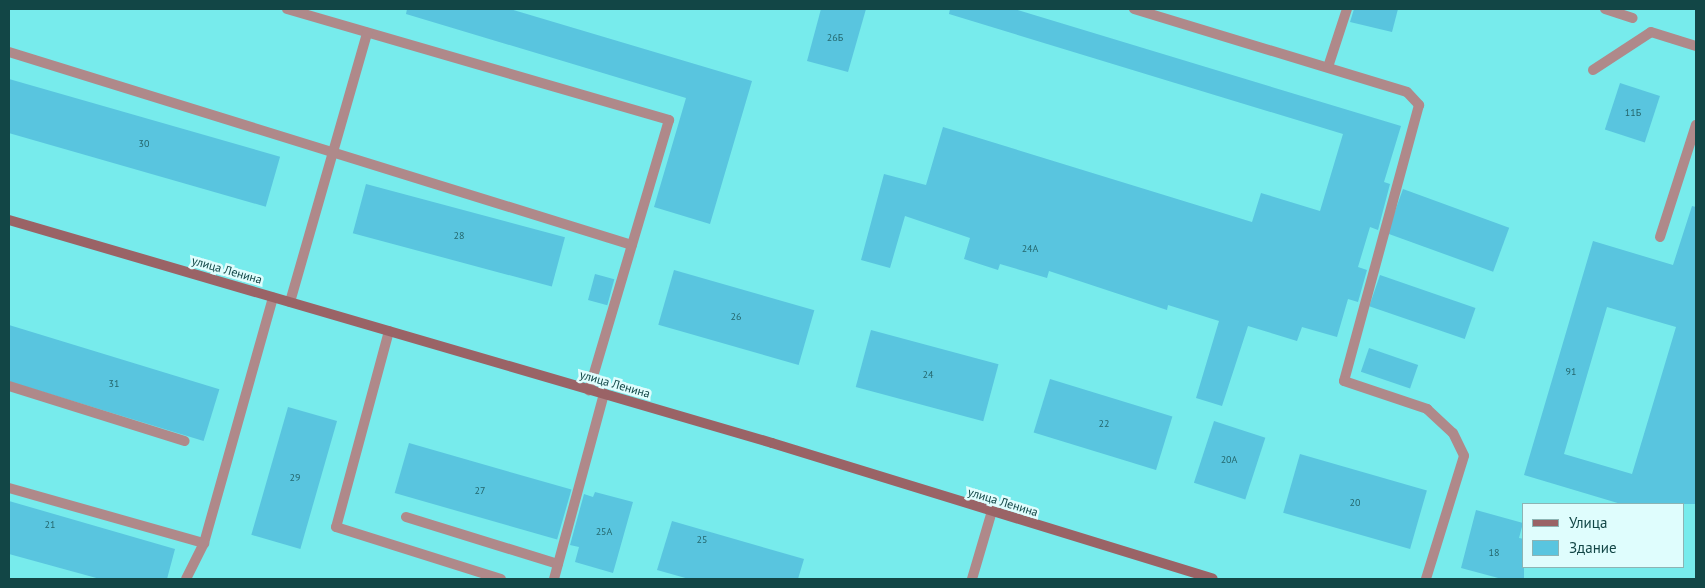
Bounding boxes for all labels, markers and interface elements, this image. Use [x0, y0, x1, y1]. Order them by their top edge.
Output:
house number: 26Б [827, 32, 843, 44]
house number: 11Б [1625, 107, 1641, 119]
house number: 30 [139, 138, 149, 150]
house number: 28 [454, 230, 464, 242]
house number: 24А [1022, 243, 1038, 255]
street label: улица Ленина [190, 253, 264, 287]
house number: 26 [731, 311, 741, 323]
house number: 91 [1566, 366, 1576, 378]
street label: улица Ленина [578, 367, 652, 401]
house number: 24 [923, 369, 933, 381]
house number: 31 [109, 378, 119, 390]
house number: 22 [1099, 418, 1109, 430]
house number: 20А [1221, 454, 1237, 466]
house number: 29 [290, 472, 300, 484]
street label: улица Ленина [966, 484, 1040, 520]
house number: 27 [475, 485, 485, 497]
house number: 20 [1350, 497, 1360, 509]
legend [1522, 503, 1685, 568]
text: Улица [1569, 513, 1607, 532]
house number: 21 [45, 519, 55, 531]
house number: 25А [596, 526, 612, 538]
house number: 25 [697, 534, 707, 546]
text: Здание [1569, 538, 1617, 557]
house number: 18 [1489, 547, 1499, 559]

